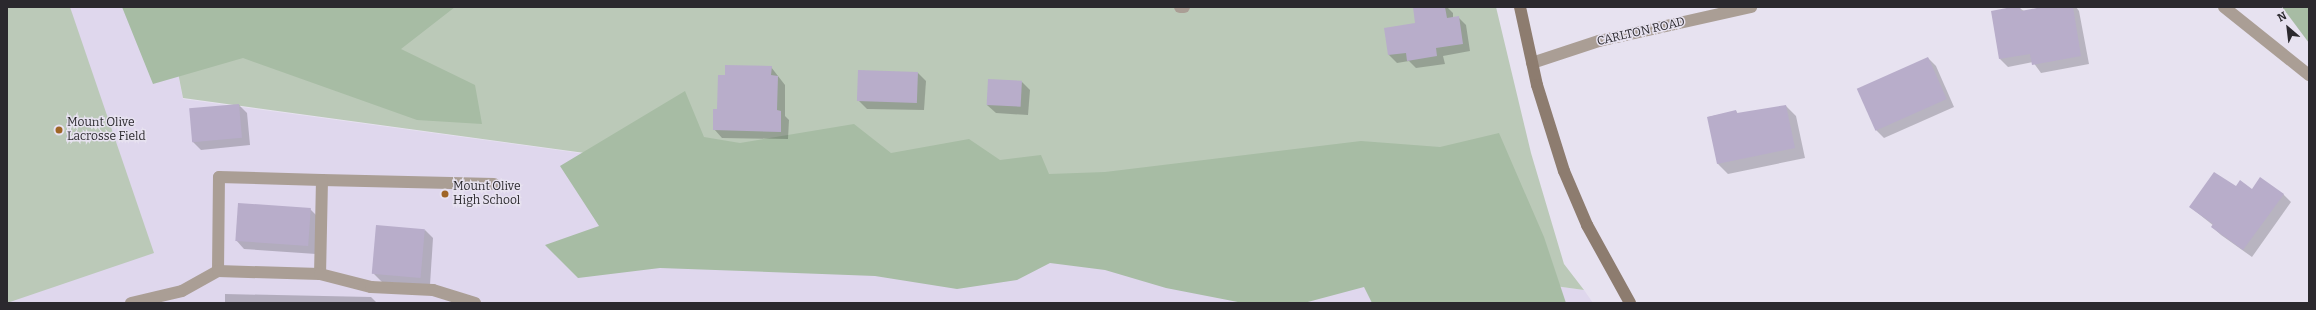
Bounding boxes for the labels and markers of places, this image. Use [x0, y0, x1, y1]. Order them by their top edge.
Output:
place label: Mount Olive Lacrosse Field [67, 116, 146, 144]
marker: Mount Olive Lacrosse Field [54, 125, 64, 135]
place label: Mount Olive High School [453, 180, 521, 208]
marker: Mount Olive High School [440, 189, 450, 199]

